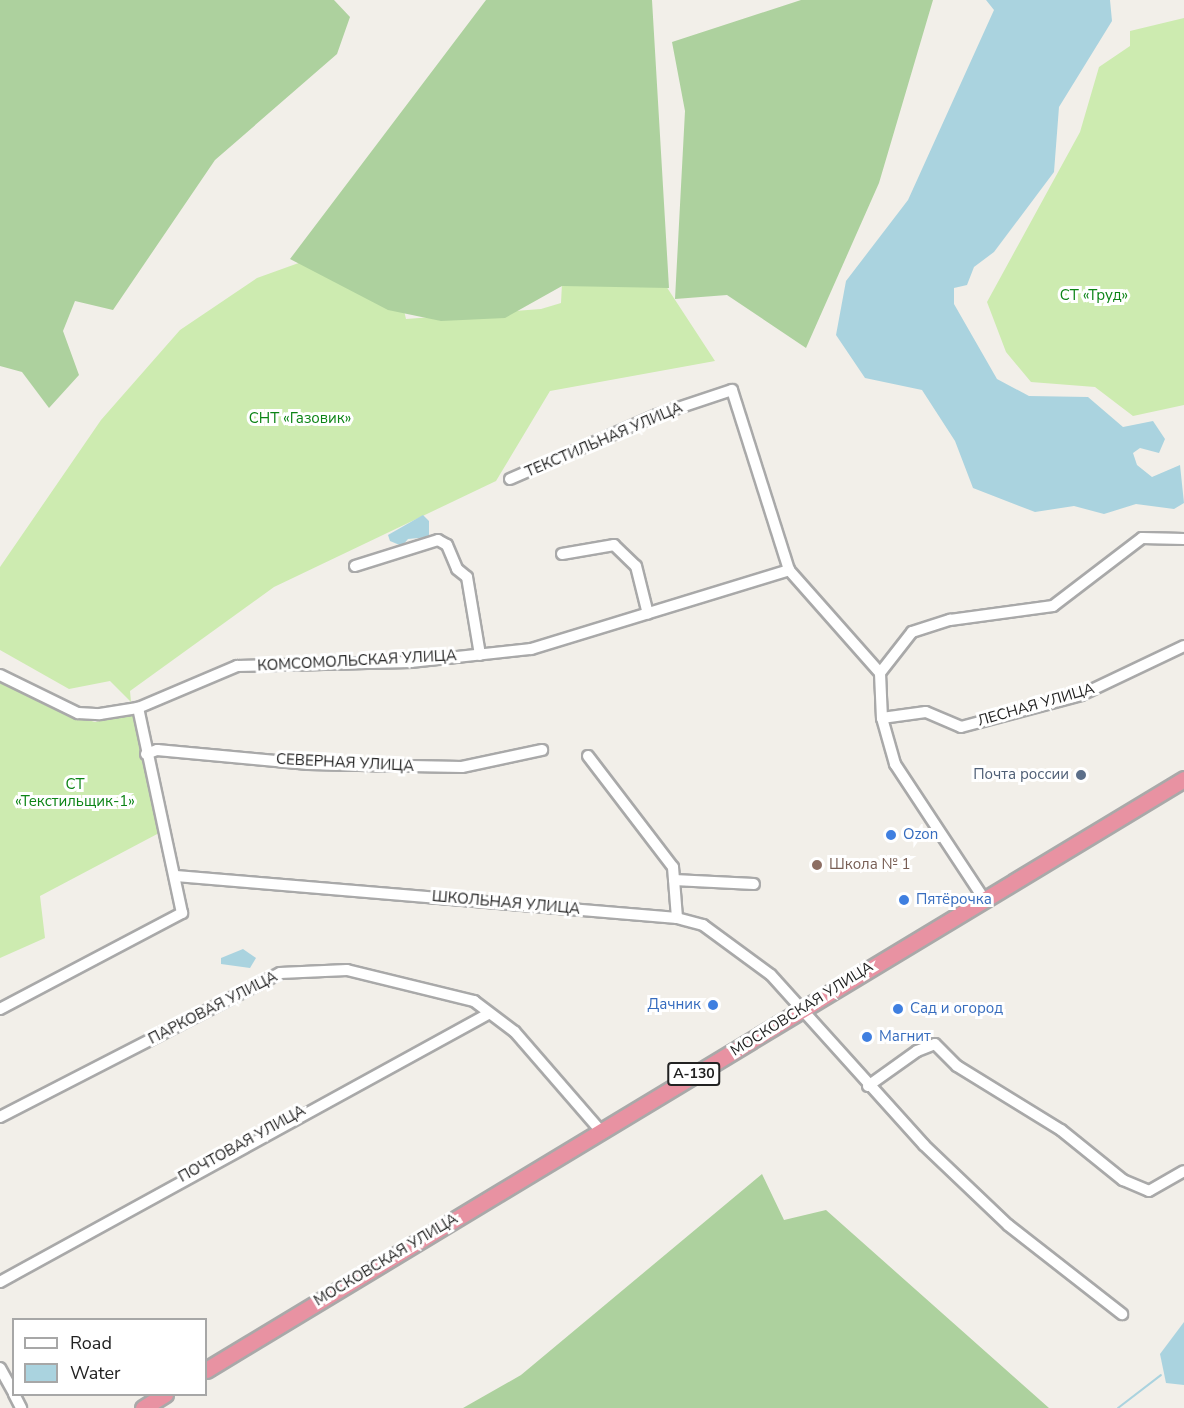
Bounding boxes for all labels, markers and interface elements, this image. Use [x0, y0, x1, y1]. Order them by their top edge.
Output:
park label: СТ «Труд» [1060, 287, 1128, 305]
street label: ТЕКСТИЛЬНАЯ УЛИЦА [523, 399, 685, 481]
park label: СНТ «Газовик» [249, 410, 351, 428]
street label: КОМСОМОЛЬСКАЯ УЛИЦА [257, 647, 457, 675]
street label: ЛЕСНАЯ УЛИЦА [975, 680, 1097, 730]
street label: СЕВЕРНАЯ УЛИЦА [276, 750, 414, 776]
place label: Почта россии [973, 766, 1069, 784]
marker: Почта россии [1074, 768, 1088, 782]
park label: СТ «Текстильщик-1» [15, 775, 135, 810]
place label: Ozon [903, 826, 938, 844]
marker: Ozon [884, 828, 898, 842]
place label: Школа № 1 [829, 856, 911, 874]
marker: Школа № 1 [810, 858, 824, 872]
street label: ШКОЛЬНАЯ УЛИЦА [431, 888, 581, 918]
place label: Пятёрочка [916, 891, 992, 909]
marker: Пятёрочка [897, 893, 911, 907]
street label: МОСКОВСКАЯ УЛИЦА [727, 958, 877, 1060]
street label: ПАРКОВАЯ УЛИЦА [146, 968, 280, 1048]
place label: Дачник [648, 996, 701, 1014]
marker: Дачник [706, 998, 720, 1012]
place label: Сад и огород [910, 1000, 1003, 1018]
marker: Сад и огород [891, 1002, 905, 1016]
place label: Магнит [879, 1028, 931, 1046]
marker: Магнит [860, 1030, 874, 1044]
road number: А-130 [667, 1063, 721, 1085]
street label: ПОЧТОВАЯ УЛИЦА [175, 1102, 309, 1186]
street label: МОСКОВСКАЯ УЛИЦА [311, 1210, 461, 1310]
legend [12, 1318, 207, 1396]
text: Road [70, 1331, 112, 1355]
text: Water [70, 1361, 121, 1385]

